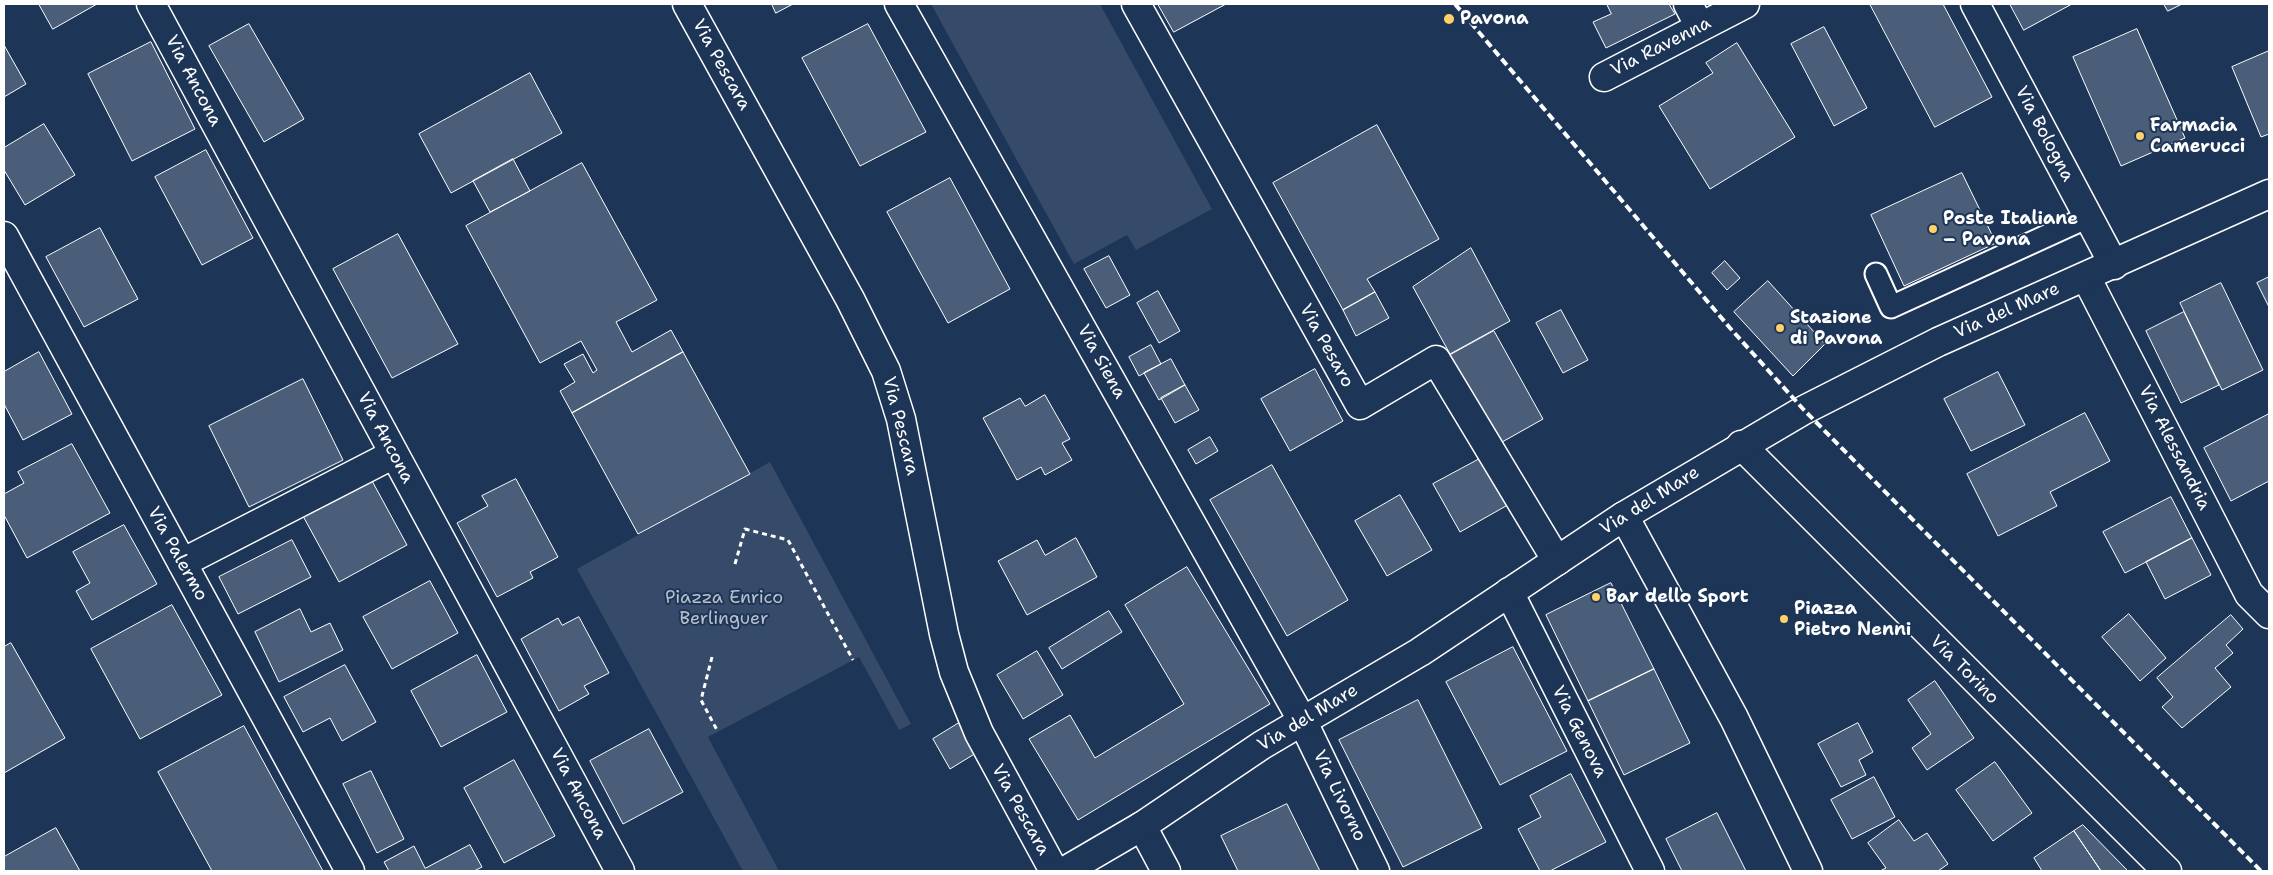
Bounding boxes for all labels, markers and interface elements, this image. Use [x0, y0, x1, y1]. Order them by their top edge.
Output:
place label: Pavona [1460, 8, 1528, 30]
marker: Pavona [1442, 12, 1456, 26]
street label: Via Ravenna [1607, 13, 1715, 81]
street label: Via Pescara [687, 16, 755, 114]
street label: Via Ancona [160, 32, 226, 130]
street label: Via Bologna [2010, 83, 2078, 185]
place label: Farmacia Camerucci [2150, 115, 2245, 158]
marker: Farmacia Camerucci [2134, 130, 2146, 142]
place label: Poste Italiane – Pavona [1943, 208, 2078, 250]
marker: Poste Italiane – Pavona [1927, 223, 1939, 235]
street label: Via del Mare [1951, 278, 2063, 344]
street label: Via Pesaro [1294, 301, 1358, 391]
place label: Stazione di Pavona [1790, 307, 1882, 350]
street label: Via Siena [1072, 321, 1130, 403]
marker: Stazione di Pavona [1774, 322, 1786, 334]
street label: Via Pescara [877, 375, 923, 477]
street label: Via Alessandria [2133, 382, 2215, 514]
street label: Via Ancona [352, 389, 418, 487]
street label: Via del Mare [1596, 462, 1704, 540]
street label: Via Palermo [142, 503, 212, 605]
place label: Bar dello Sport [1606, 586, 1749, 608]
park label: Piazza Enrico Berlinguer [665, 587, 783, 630]
marker: Bar dello Sport [1590, 591, 1602, 603]
place label: Piazza Pietro Nenni [1794, 598, 1911, 640]
marker: Piazza Pietro Nenni [1778, 613, 1790, 625]
street label: Via Torino [1925, 631, 2003, 709]
street label: Via del Mare [1254, 680, 1362, 756]
street label: Via Genova [1547, 683, 1611, 781]
street label: Via Ancona [545, 745, 611, 843]
street label: Via Livorno [1308, 747, 1370, 845]
street label: Via Pescara [986, 761, 1054, 859]

